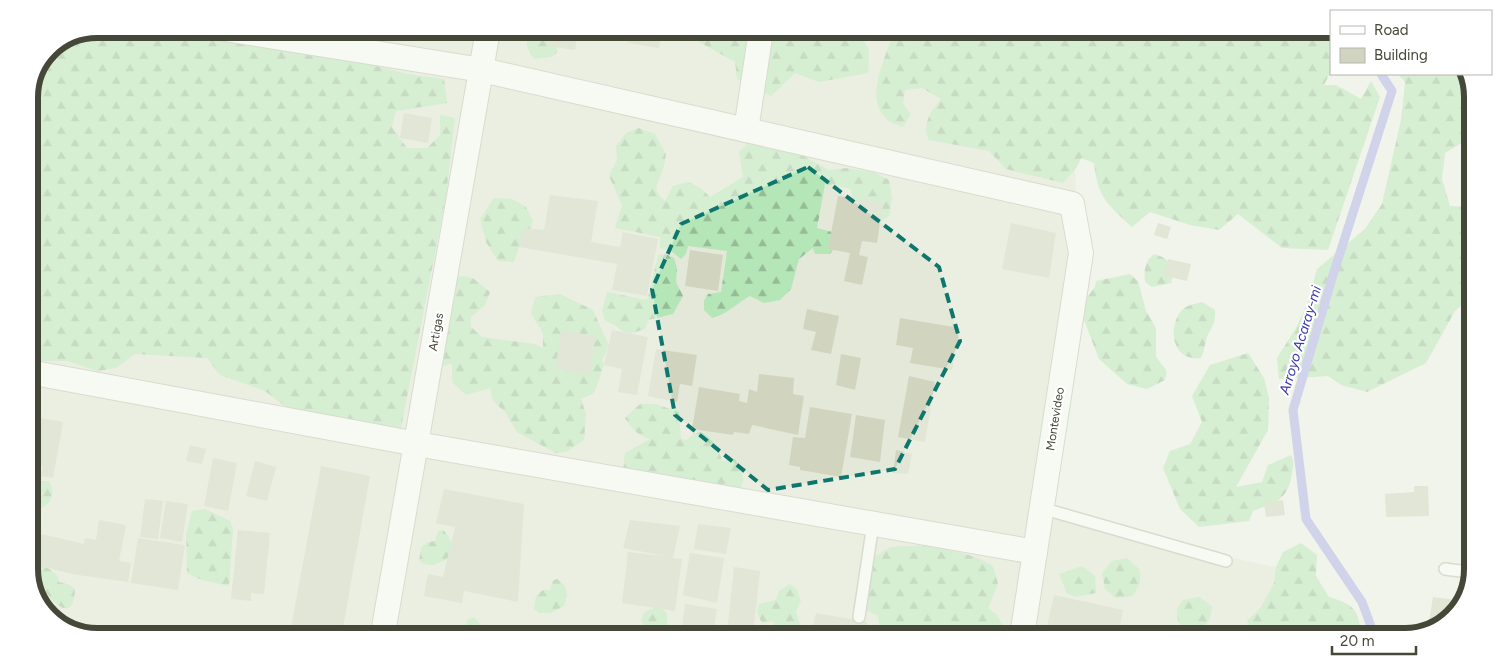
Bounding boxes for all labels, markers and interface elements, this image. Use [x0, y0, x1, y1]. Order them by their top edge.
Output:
legend [1330, 10, 1492, 75]
text: Road [1374, 21, 1409, 39]
text: Building [1374, 46, 1428, 64]
water label: Arroyo Acaray-mi [1276, 283, 1325, 397]
street label: Artigas [426, 312, 446, 352]
street label: Montevideo [1043, 386, 1067, 452]
scale bar [1332, 624, 1416, 656]
text: 20 m [1340, 632, 1374, 650]

